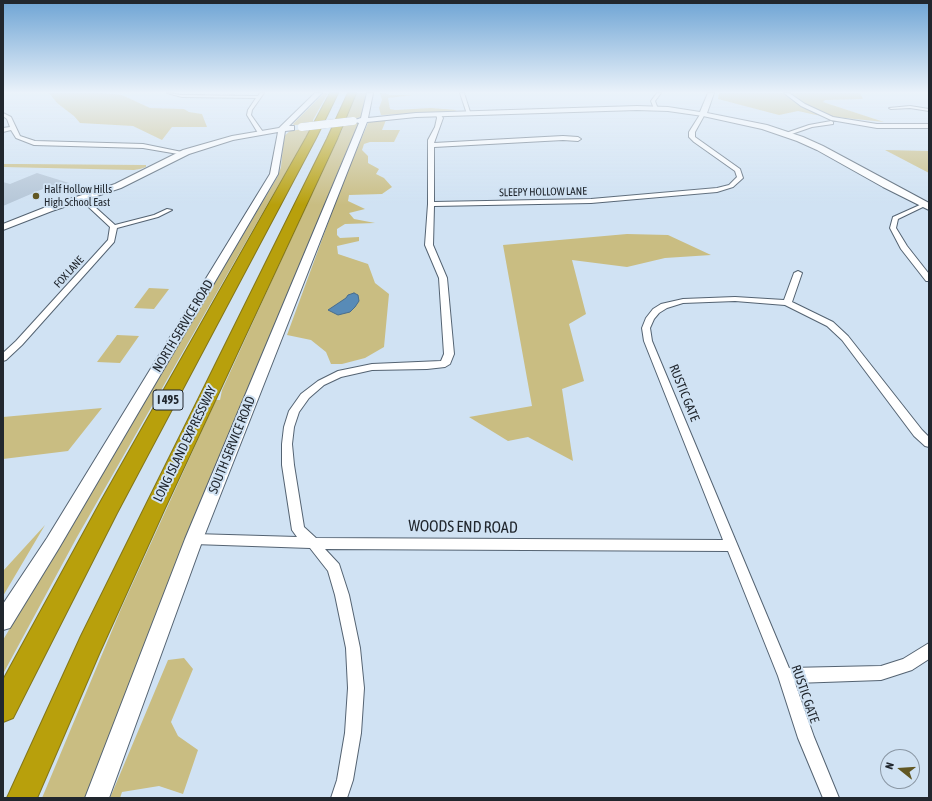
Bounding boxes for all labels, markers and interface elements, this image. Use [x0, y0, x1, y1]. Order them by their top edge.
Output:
place label: Half Hollow Hills High School East [44, 183, 112, 209]
street label: SLEEPY HOLLOW LANE [499, 185, 587, 199]
marker: Half Hollow Hills High School East [31, 191, 41, 201]
street label: FOX LANE [51, 253, 87, 291]
street label: NORTH SERVICE ROAD [149, 277, 217, 375]
street label: RUSTIC GATE [665, 362, 703, 424]
street label: LONG ISLAND EXPRESSWAY [150, 384, 220, 504]
road number: I 495 [153, 390, 183, 410]
street label: SOUTH SERVICE ROAD [205, 394, 259, 496]
street label: WOODS END ROAD [408, 516, 518, 538]
street label: RUSTIC GATE [788, 663, 822, 725]
north arrow [880, 749, 920, 789]
text: N [883, 761, 896, 771]

